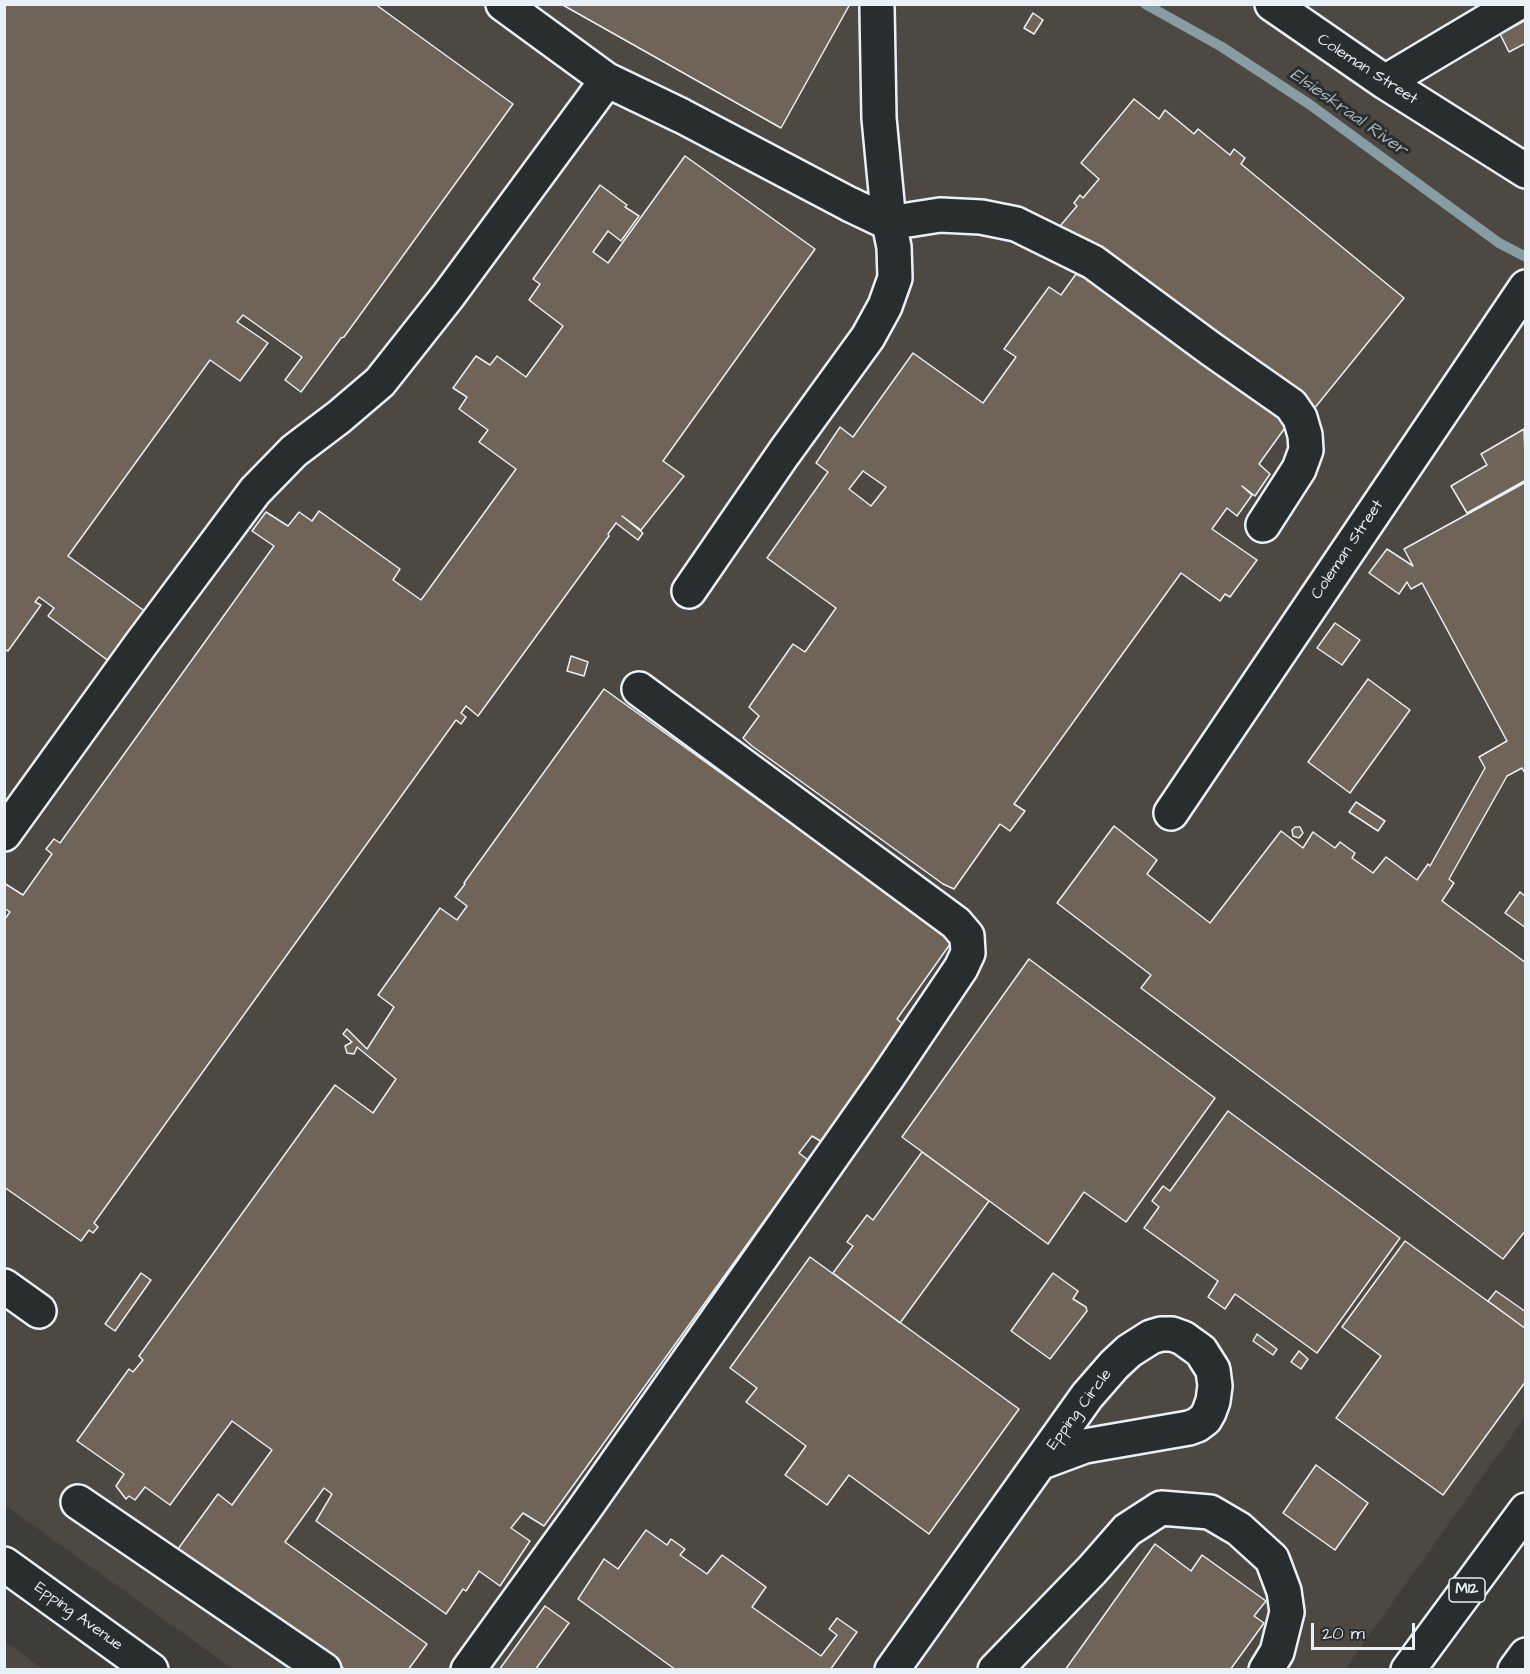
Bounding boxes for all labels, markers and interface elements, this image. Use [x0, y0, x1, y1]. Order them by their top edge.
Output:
street label: Coleman Street [1313, 30, 1421, 110]
water label: Elsieskraal River [1285, 65, 1411, 161]
street label: Coleman Street [1308, 497, 1388, 603]
street label: Epping Circle [1043, 1366, 1117, 1454]
road number: M12 [1449, 1578, 1485, 1602]
street label: Epping Avenue [30, 1579, 126, 1655]
scale bar [1314, 1611, 1418, 1649]
text: 20 m [1322, 1621, 1365, 1646]

